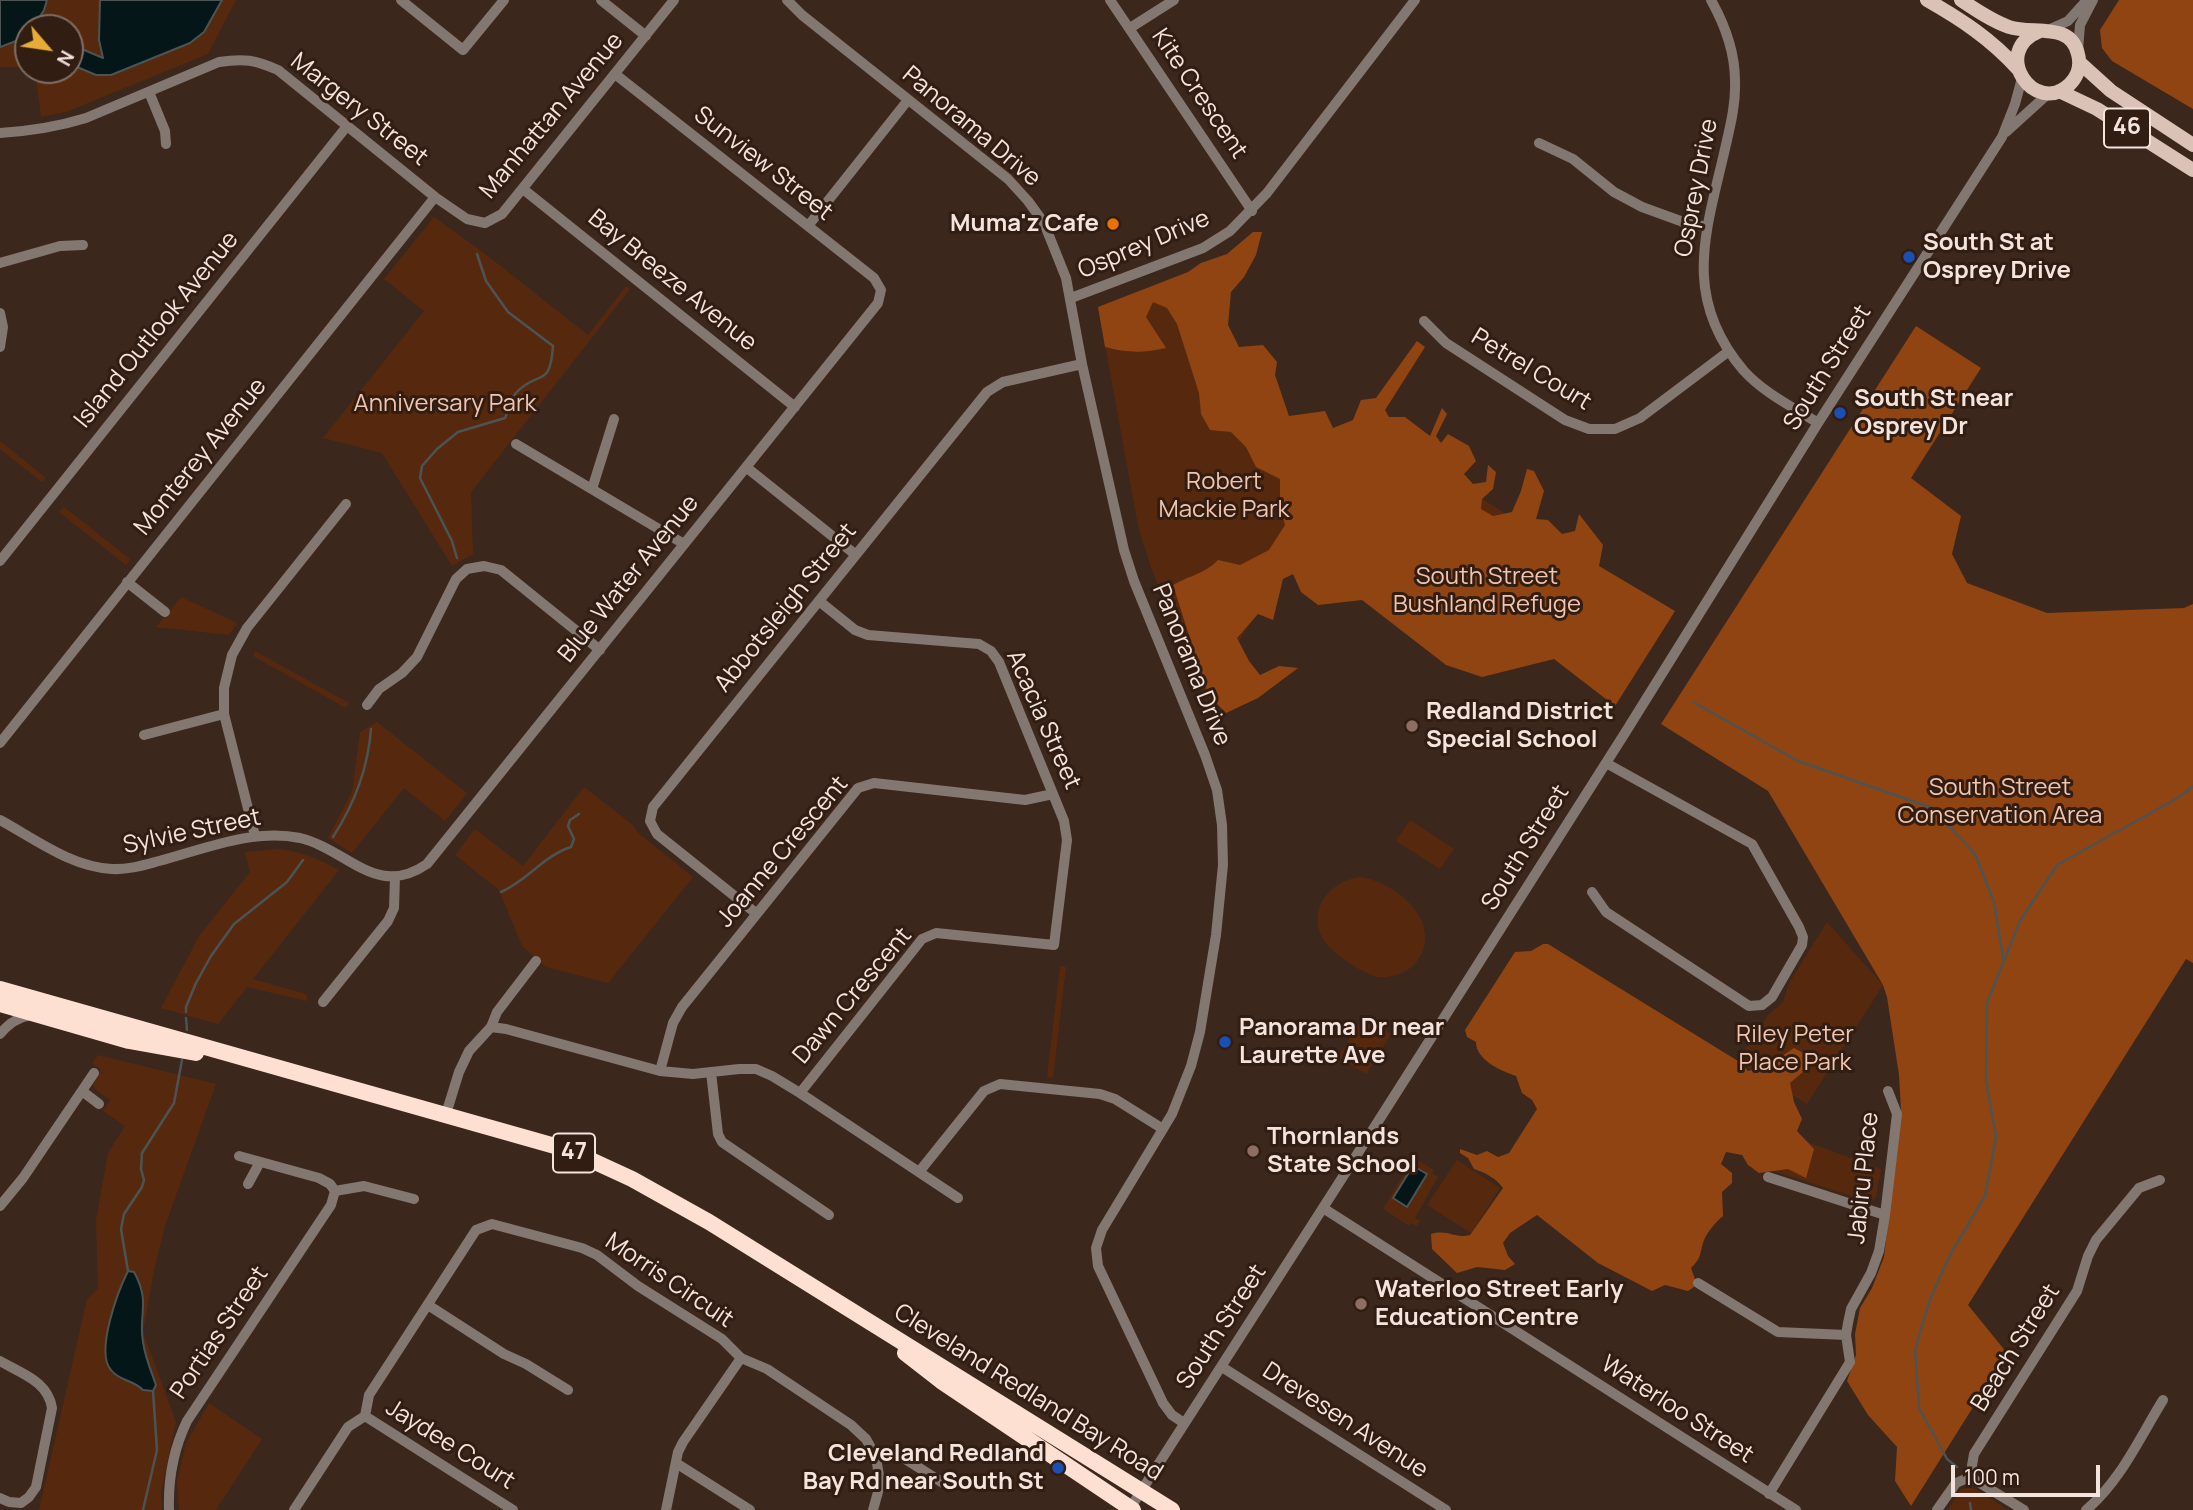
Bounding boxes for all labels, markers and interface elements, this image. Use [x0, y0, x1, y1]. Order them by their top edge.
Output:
north arrow [14, 14, 84, 84]
street label: Kite Crescent [1145, 24, 1253, 164]
street label: Manhattan Avenue [474, 27, 630, 205]
text: N [51, 46, 80, 70]
street label: Margery Street [285, 47, 433, 173]
street label: Panorama Drive [896, 61, 1046, 193]
street label: Sunview Street [688, 101, 838, 227]
road number: 46 [2104, 108, 2150, 148]
street label: Osprey Drive [1670, 117, 1724, 259]
street label: Bay Breeze Avenue [582, 204, 762, 358]
street label: Osprey Drive [1074, 204, 1214, 286]
place label: Muma'z Cafe [950, 210, 1099, 238]
marker: Muma'z Cafe [1105, 216, 1121, 232]
street label: Island Outlook Avenue [69, 226, 245, 434]
place label: South St at Osprey Drive [1923, 229, 2071, 285]
marker: South St at Osprey Drive [1901, 249, 1917, 265]
street label: South Street [1778, 300, 1878, 436]
street label: Petrel Court [1466, 323, 1596, 417]
street label: Monterey Avenue [129, 373, 273, 541]
place label: South St near Osprey Dr [1854, 385, 2013, 441]
park label: Anniversary Park [354, 390, 536, 418]
marker: South St near Osprey Dr [1832, 405, 1848, 421]
park label: Robert Mackie Park [1159, 468, 1289, 524]
street label: Blue Water Avenue [553, 490, 705, 668]
street label: Abbotsleigh Street [709, 518, 863, 698]
park label: South Street Bushland Refuge [1393, 563, 1581, 619]
street label: Panorama Drive [1145, 580, 1237, 750]
street label: Acacia Street [1000, 646, 1086, 794]
place label: Redland District Special School [1426, 698, 1614, 754]
marker: Redland District Special School [1404, 718, 1420, 734]
street label: Joanne Crescent [711, 771, 855, 933]
park label: South Street Conservation Area [1898, 774, 2102, 830]
street label: South Street [1476, 780, 1576, 916]
street label: Sylvie Street [121, 803, 263, 861]
street label: Dawn Crescent [788, 922, 918, 1070]
place label: Panorama Dr near Laurette Ave [1239, 1014, 1444, 1070]
park label: Riley Peter Place Park [1736, 1021, 1854, 1077]
marker: Panorama Dr near Laurette Ave [1217, 1034, 1233, 1050]
street label: Jabiru Place [1843, 1111, 1885, 1245]
place label: Thornlands State School [1267, 1123, 1417, 1179]
road number: 47 [553, 1134, 595, 1172]
marker: Thornlands State School [1245, 1143, 1261, 1159]
street label: Morris Circuit [599, 1228, 739, 1334]
street label: South Street [1171, 1259, 1273, 1395]
street label: Portias Street [165, 1261, 275, 1405]
place label: Waterloo Street Early Education Centre [1375, 1276, 1623, 1332]
street label: Beach Street [1965, 1279, 2067, 1417]
marker: Waterloo Street Early Education Centre [1353, 1296, 1369, 1312]
street label: Cleveland Redland Bay Road [888, 1298, 1168, 1488]
street label: Waterloo Street [1595, 1350, 1759, 1470]
street label: Drevesen Avenue [1257, 1357, 1433, 1485]
street label: Jaydee Court [380, 1394, 520, 1496]
place label: Cleveland Redland Bay Rd near South St [803, 1440, 1044, 1496]
scale bar [1955, 1450, 2104, 1494]
marker: Cleveland Redland Bay Rd near South St [1050, 1460, 1066, 1476]
text: 100 m [1964, 1463, 2020, 1491]

